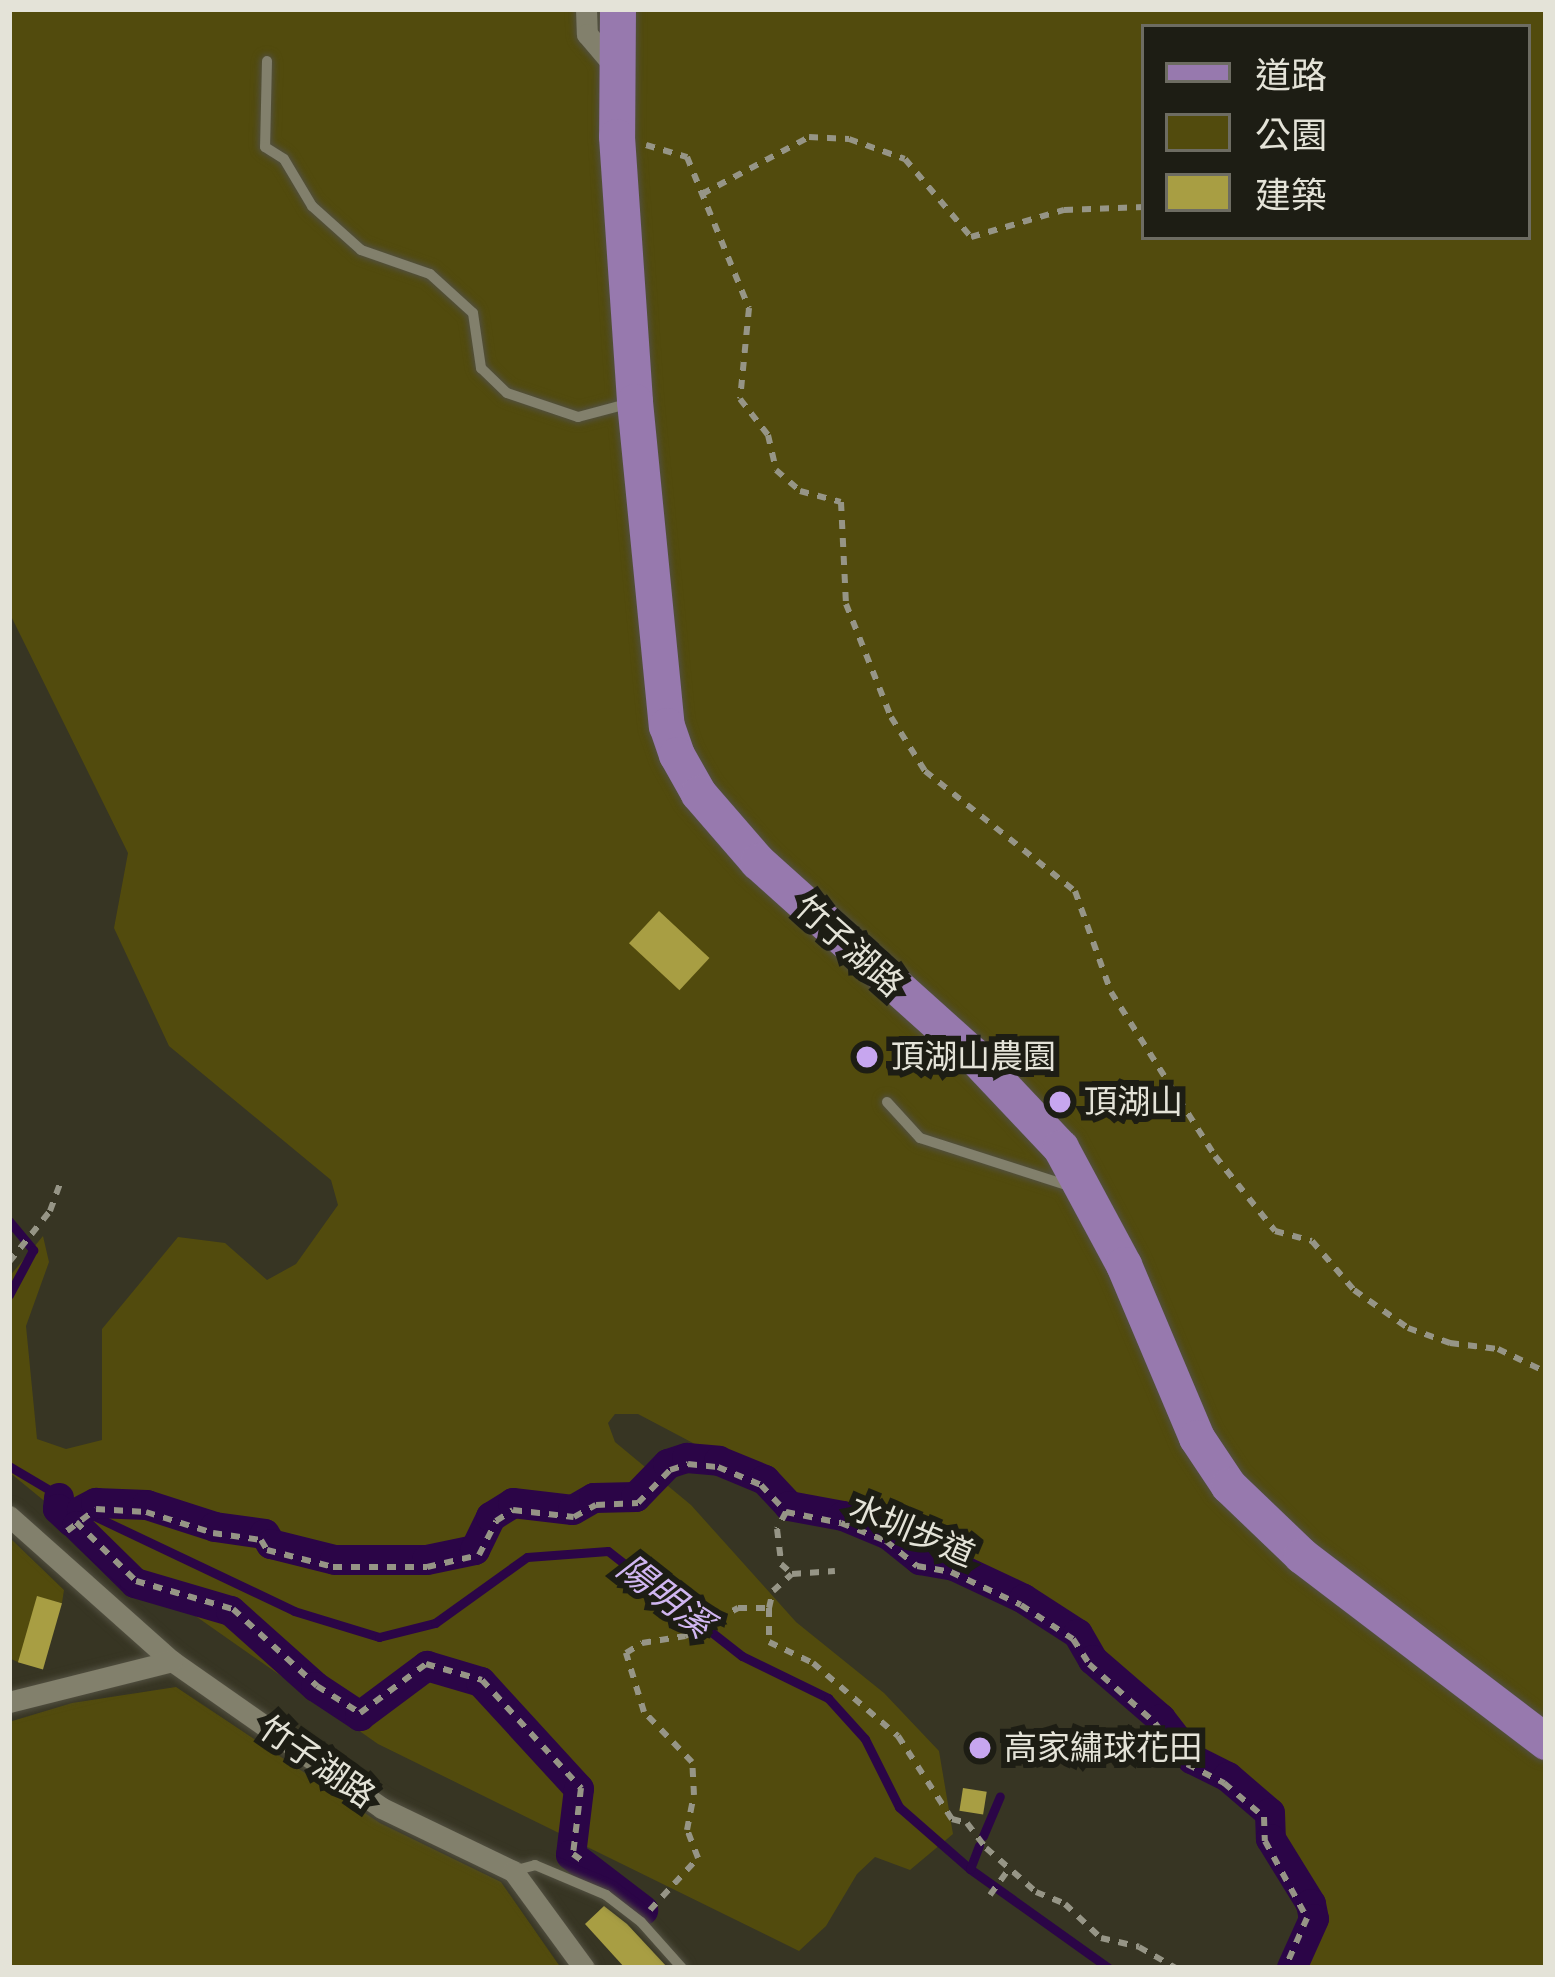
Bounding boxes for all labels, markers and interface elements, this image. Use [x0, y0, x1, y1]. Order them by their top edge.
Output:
legend [1141, 24, 1531, 240]
text: 道路 [1255, 53, 1327, 97]
text: 公園 [1255, 113, 1327, 157]
text: 建築 [1255, 173, 1327, 217]
street label: 竹子湖路 [787, 887, 911, 1005]
place label: 頂湖山農園 [891, 1037, 1056, 1077]
marker: 頂湖山農園 [854, 1044, 880, 1070]
place label: 頂湖山 [1084, 1082, 1183, 1122]
marker: 頂湖山 [1047, 1089, 1073, 1115]
street label: 水圳步道 [844, 1487, 980, 1575]
water label: 陽明溪 [609, 1546, 721, 1646]
street label: 竹子湖路 [252, 1708, 382, 1816]
place label: 高家繡球花田 [1004, 1728, 1202, 1768]
marker: 高家繡球花田 [967, 1735, 993, 1761]

